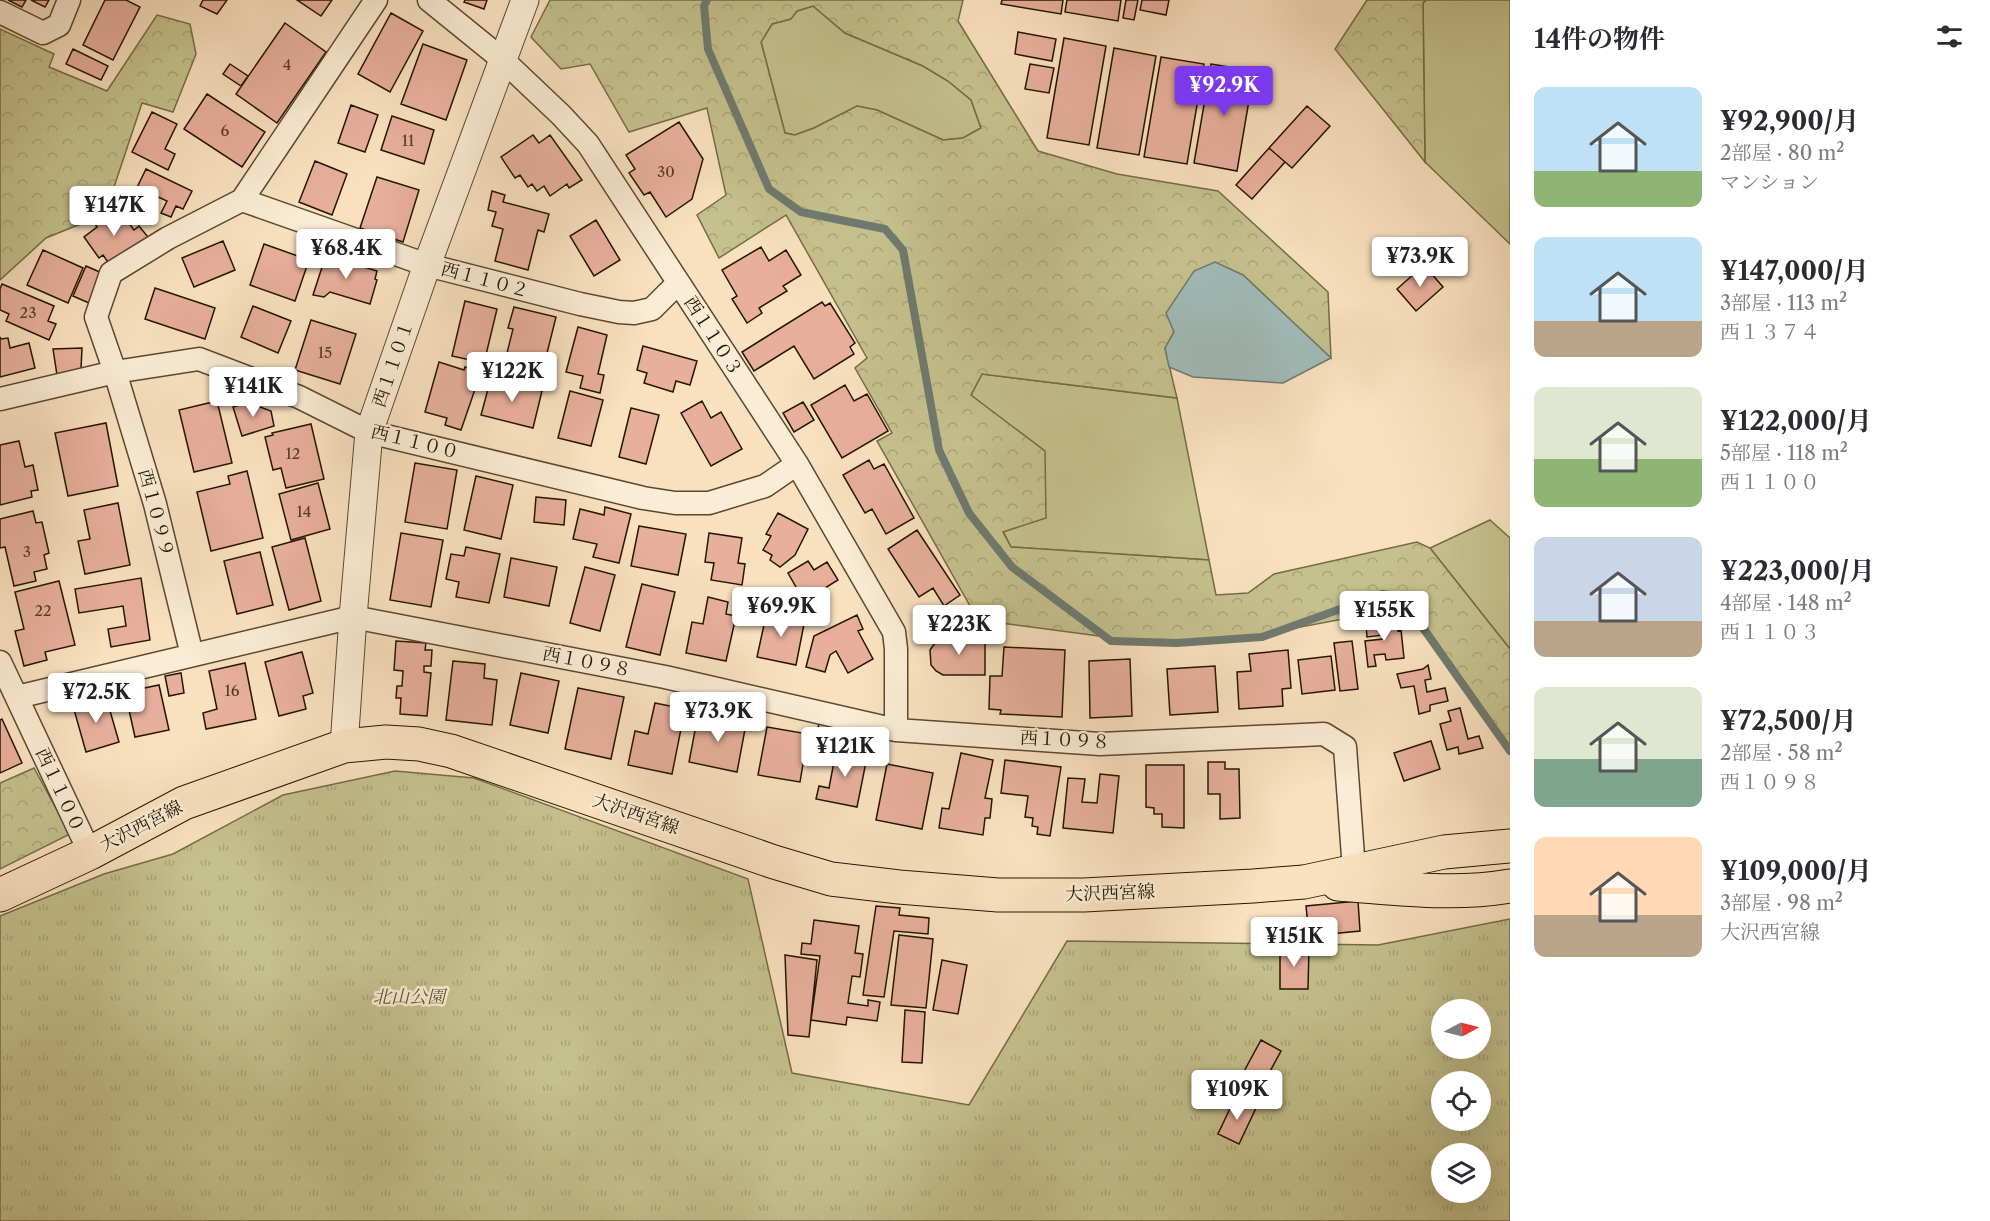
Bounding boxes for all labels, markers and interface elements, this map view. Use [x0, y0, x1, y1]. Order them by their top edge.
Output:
icon: filters [1933, 20, 1966, 53]
text: 14件の物件 [1534, 23, 1665, 55]
house number: 4 [283, 55, 291, 74]
pin: ¥92.9K [1175, 66, 1273, 117]
text: ¥92.9K [1189, 73, 1259, 97]
text: ¥92,900/月 [1720, 105, 1859, 137]
icon: home [1582, 111, 1654, 183]
house number: 6 [221, 121, 230, 140]
house number: 11 [402, 131, 415, 150]
text: 2部屋 · 80 m² [1720, 141, 1844, 165]
house number: 30 [657, 162, 675, 181]
text: マンション [1720, 170, 1819, 194]
pin: ¥147K [72, 186, 156, 237]
text: ¥147K [84, 193, 144, 217]
pin: ¥68.4K [297, 229, 395, 280]
text: ¥68.4K [310, 236, 382, 260]
pin: ¥73.9K [1371, 237, 1469, 288]
text: ¥73.9K [1386, 244, 1454, 268]
text: ¥147,000/月 [1720, 255, 1869, 287]
street label: 西１１０２ [439, 258, 531, 302]
icon: home [1582, 261, 1654, 333]
text: 3部屋 · 113 m² [1720, 291, 1847, 315]
street label: 西１１０３ [679, 292, 747, 380]
house number: 23 [20, 303, 36, 322]
street label: 西１１０１ [368, 318, 418, 410]
text: 西１３７４ [1720, 320, 1820, 344]
house number: 15 [318, 343, 332, 362]
pin: ¥122K [470, 352, 554, 403]
text: ¥122K [481, 359, 543, 383]
pin: ¥141K [211, 367, 295, 418]
text: ¥141K [223, 374, 283, 398]
text: ¥122,000/月 [1720, 405, 1872, 437]
icon: home [1582, 411, 1654, 483]
street label: 西１１００ [369, 420, 461, 464]
text: 5部屋 · 118 m² [1720, 441, 1848, 465]
house number: 12 [286, 444, 300, 463]
street label: 西１０９９ [134, 467, 178, 559]
text: 西１１００ [1720, 470, 1820, 494]
house number: 14 [297, 502, 311, 521]
house number: 3 [23, 542, 31, 561]
text: ¥223,000/月 [1720, 555, 1875, 587]
icon: home [1582, 561, 1654, 633]
pin: ¥69.9K [732, 587, 830, 638]
pin: ¥155K [1342, 591, 1426, 642]
text: 4部屋 · 148 m² [1720, 591, 1852, 615]
text: ¥69.9K [746, 594, 816, 618]
text: ¥155K [1354, 598, 1414, 622]
house number: 22 [34, 601, 52, 620]
pin: ¥223K [917, 605, 1001, 656]
text: ¥223K [927, 612, 991, 636]
text: 西１１０３ [1720, 620, 1820, 644]
street label: 西１０９８ [541, 643, 633, 681]
pin: ¥72.5K [47, 673, 145, 724]
text: ¥72.5K [62, 680, 130, 704]
house number: 16 [224, 681, 240, 700]
pin: ¥73.9K [669, 692, 767, 743]
text: ¥73.9K [684, 699, 752, 723]
text: ¥72,500/月 [1720, 705, 1857, 737]
icon: home [1582, 711, 1654, 783]
pin: ¥121K [803, 727, 887, 778]
street label: 西１０９８ [1019, 727, 1111, 753]
text: ¥121K [815, 734, 875, 758]
text: 2部屋 · 58 m² [1720, 741, 1843, 765]
street label: 西１１００ [31, 745, 89, 835]
text: 西１０９８ [1720, 770, 1820, 794]
street label: 大沢西宮線 [590, 789, 682, 839]
street label: 大沢西宮線 [96, 796, 186, 856]
text: ¥109,000/月 [1720, 855, 1872, 887]
icon: home [1582, 861, 1654, 933]
street label: 大沢西宮線 [1065, 880, 1155, 906]
text: 3部屋 · 98 m² [1720, 891, 1843, 915]
pin: ¥151K [1252, 917, 1336, 968]
text: 大沢西宮線 [1720, 920, 1820, 944]
text: ¥151K [1265, 924, 1323, 948]
park label: 北山公園 [373, 986, 448, 1008]
north arrow [1431, 999, 1491, 1059]
map controls [1431, 999, 1491, 1203]
pin: ¥109K [1195, 1070, 1279, 1121]
button: locate [1431, 1071, 1491, 1131]
text: ¥109K [1205, 1077, 1269, 1101]
button: layers [1431, 1143, 1491, 1203]

